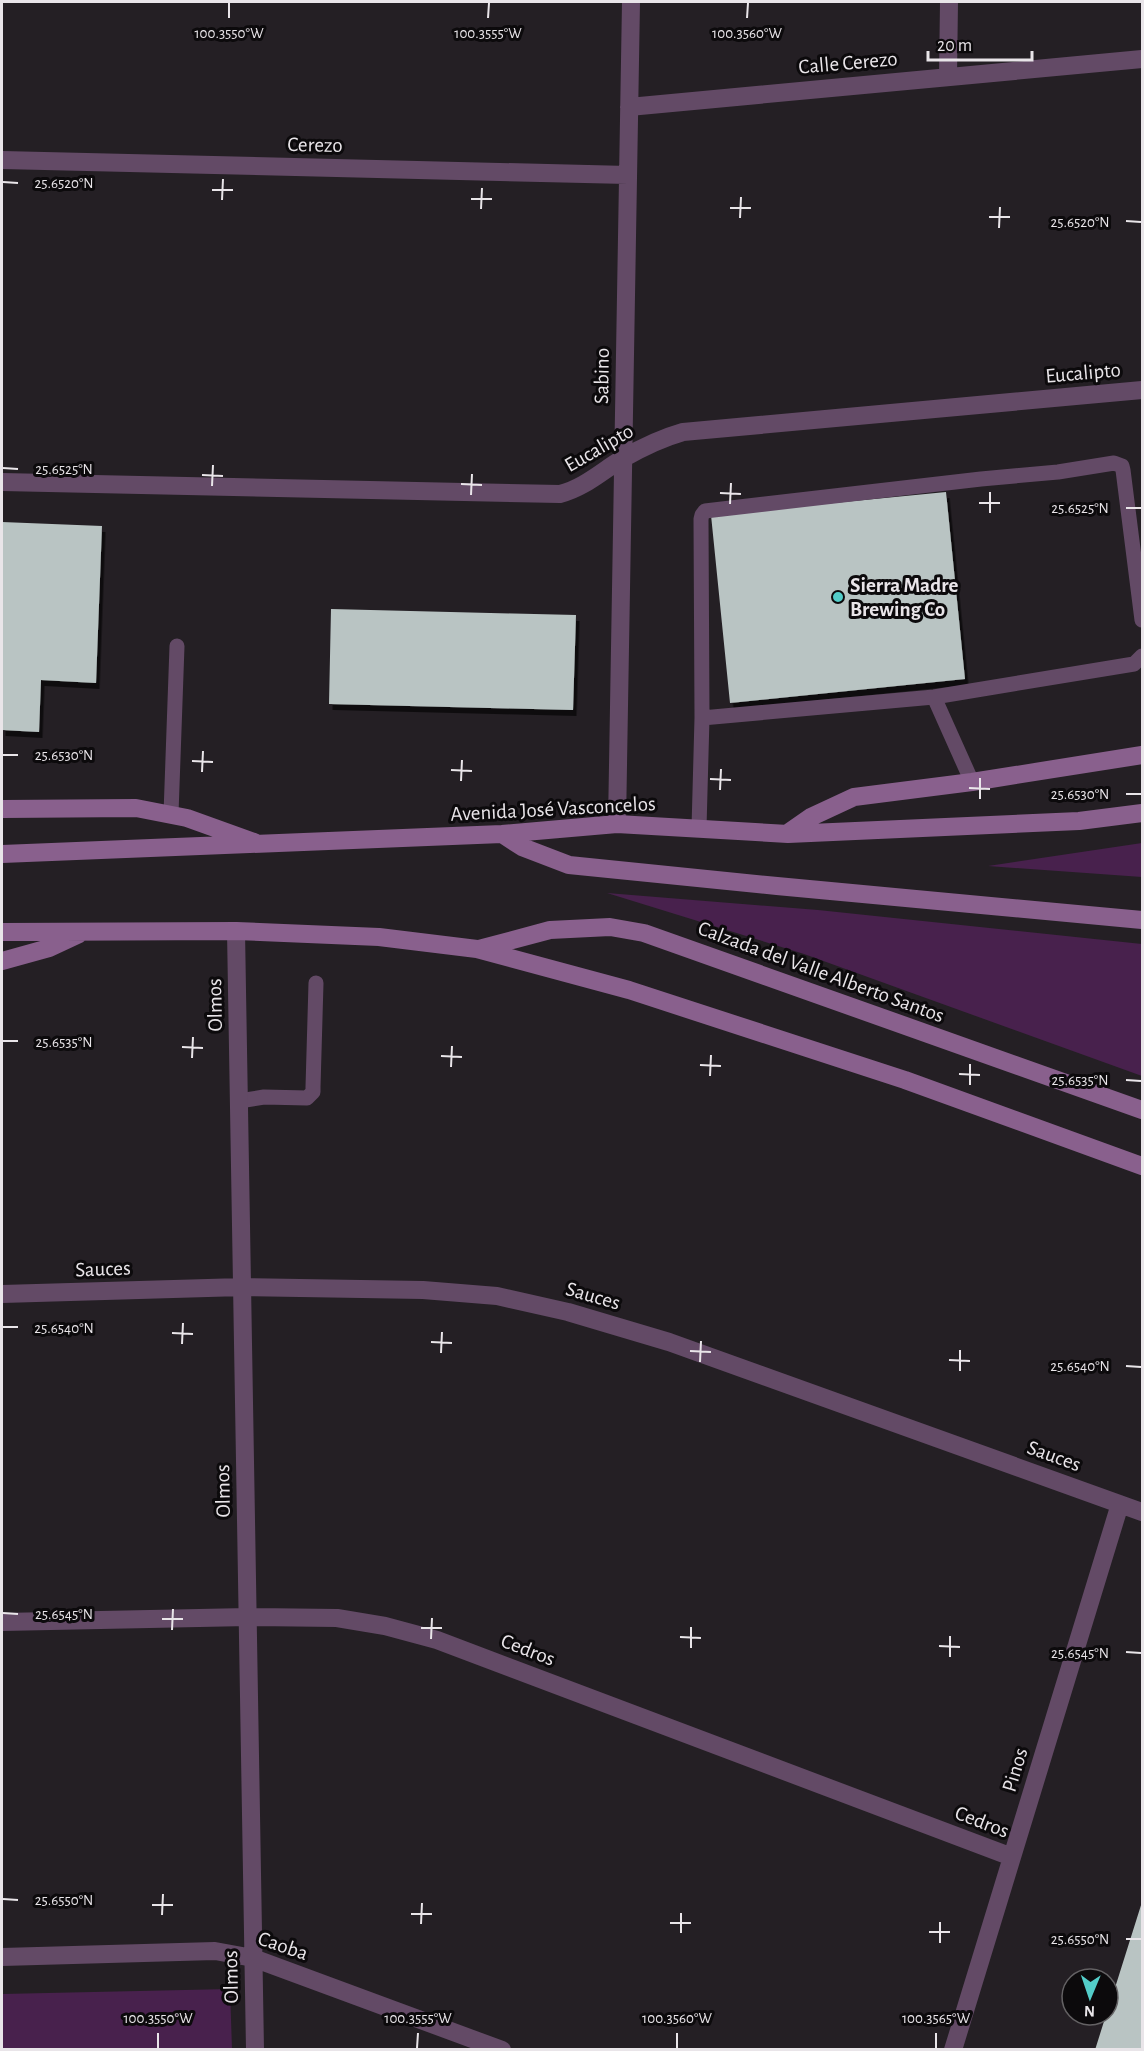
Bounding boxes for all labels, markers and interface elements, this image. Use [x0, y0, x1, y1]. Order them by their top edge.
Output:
scale bar [928, 24, 1032, 62]
text: 100.3550°W [194, 26, 264, 41]
text: 100.3555°W [454, 26, 522, 41]
text: 100.3560°W [712, 26, 783, 41]
text: 20 m [937, 37, 972, 55]
street label: Calle Cerezo [798, 48, 898, 78]
street label: Cerezo [287, 134, 343, 156]
text: 25.6520°N [34, 176, 94, 191]
text: 25.6520°N [1050, 215, 1110, 230]
street label: Sabino [591, 348, 613, 404]
street label: Eucalipto [1044, 359, 1122, 387]
street label: Eucalipto [561, 420, 637, 476]
text: 25.6525°N [35, 462, 93, 477]
text: 25.6525°N [1051, 501, 1109, 516]
place label: Sierra Madre Brewing Co [850, 575, 959, 620]
marker: Sierra Madre Brewing Co [831, 590, 845, 604]
text: 25.6530°N [35, 748, 93, 763]
text: 25.6530°N [1051, 787, 1109, 802]
street label: Avenida José Vasconcelos [450, 793, 656, 825]
street label: Calzada del Valle Alberto Santos [695, 918, 947, 1026]
street label: Olmos [204, 978, 226, 1032]
text: 25.6535°N [36, 1035, 92, 1050]
text: 25.6535°N [1052, 1073, 1108, 1088]
street label: Sauces [75, 1258, 131, 1280]
street label: Sauces [563, 1278, 623, 1314]
text: 25.6540°N [34, 1321, 94, 1336]
text: 25.6540°N [1050, 1359, 1110, 1374]
street label: Sauces [1024, 1437, 1084, 1475]
street label: Olmos [212, 1464, 234, 1518]
text: 25.6545°N [35, 1607, 93, 1622]
street label: Cedros [498, 1630, 558, 1670]
text: 25.6545°N [1051, 1646, 1109, 1661]
street label: Pinos [998, 1745, 1032, 1795]
street label: Cedros [952, 1802, 1012, 1842]
text: 25.6550°N [35, 1893, 93, 1908]
street label: Caoba [255, 1928, 311, 1964]
text: 25.6550°N [1051, 1932, 1109, 1947]
street label: Olmos [220, 1950, 242, 2004]
north arrow [1060, 1967, 1120, 2027]
text: N [1084, 2003, 1095, 2019]
text: 100.3550°W [123, 2011, 193, 2026]
text: 100.3555°W [384, 2011, 452, 2026]
text: 100.3560°W [642, 2011, 713, 2026]
text: 100.3565°W [902, 2011, 971, 2026]

